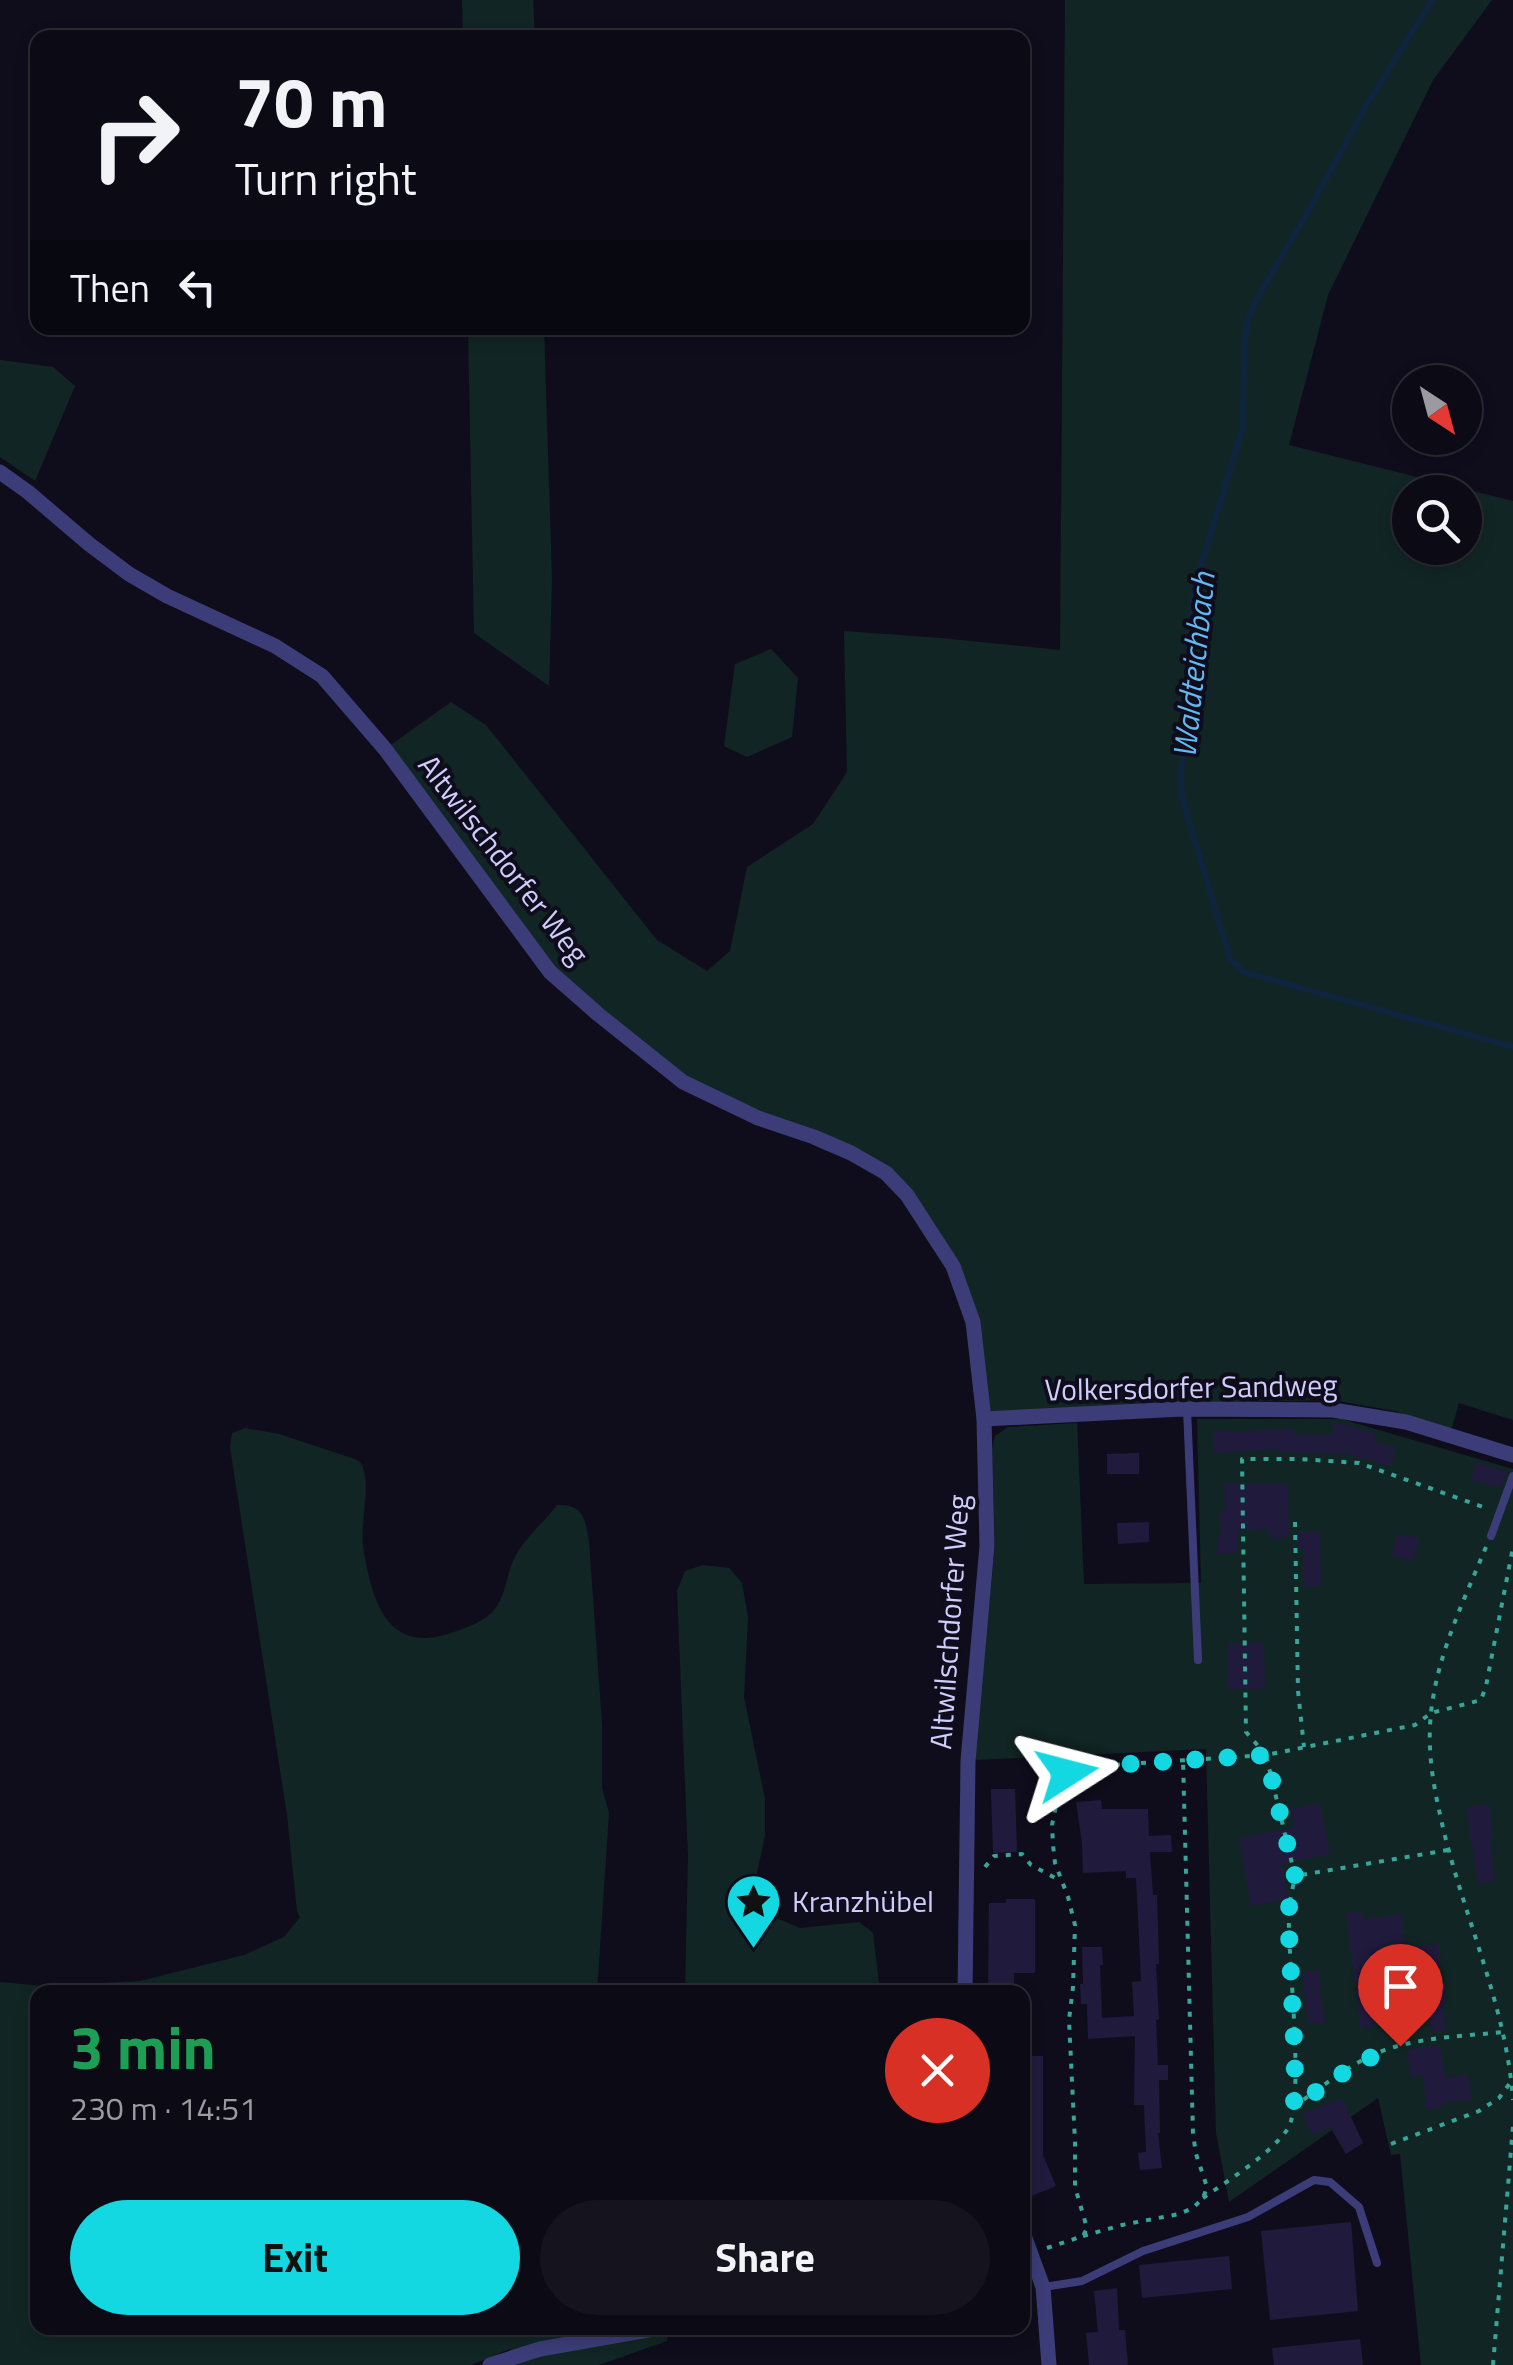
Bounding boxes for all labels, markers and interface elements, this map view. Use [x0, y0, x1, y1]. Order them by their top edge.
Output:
text: 70 m [235, 48, 388, 154]
icon: right [70, 70, 200, 200]
text: Turn right [235, 144, 417, 212]
text: Then [70, 259, 150, 317]
icon: left [170, 260, 225, 315]
north arrow [1392, 365, 1482, 455]
map controls [1392, 365, 1482, 565]
button: search [1392, 475, 1482, 565]
water label: Waldteichbach [1159, 569, 1227, 760]
street label: Altwilschdorfer Weg [407, 744, 601, 974]
street label: Volkersdorfer Sandweg [1044, 1361, 1338, 1413]
street label: Altwilschdorfer Weg [917, 1493, 981, 1751]
position arrow [1015, 1721, 1119, 1825]
place icon: Kranzhübel [723, 1871, 783, 1950]
place label: Kranzhübel [792, 1878, 934, 1924]
pin [1358, 1944, 1443, 2047]
icon: arrive [1373, 1959, 1428, 2014]
text: 3 min [70, 2001, 216, 2092]
button: close [885, 2018, 990, 2123]
text: 230 m · 14:51 [70, 2084, 257, 2132]
button: Exit [70, 2200, 520, 2315]
button: Share [540, 2200, 990, 2315]

